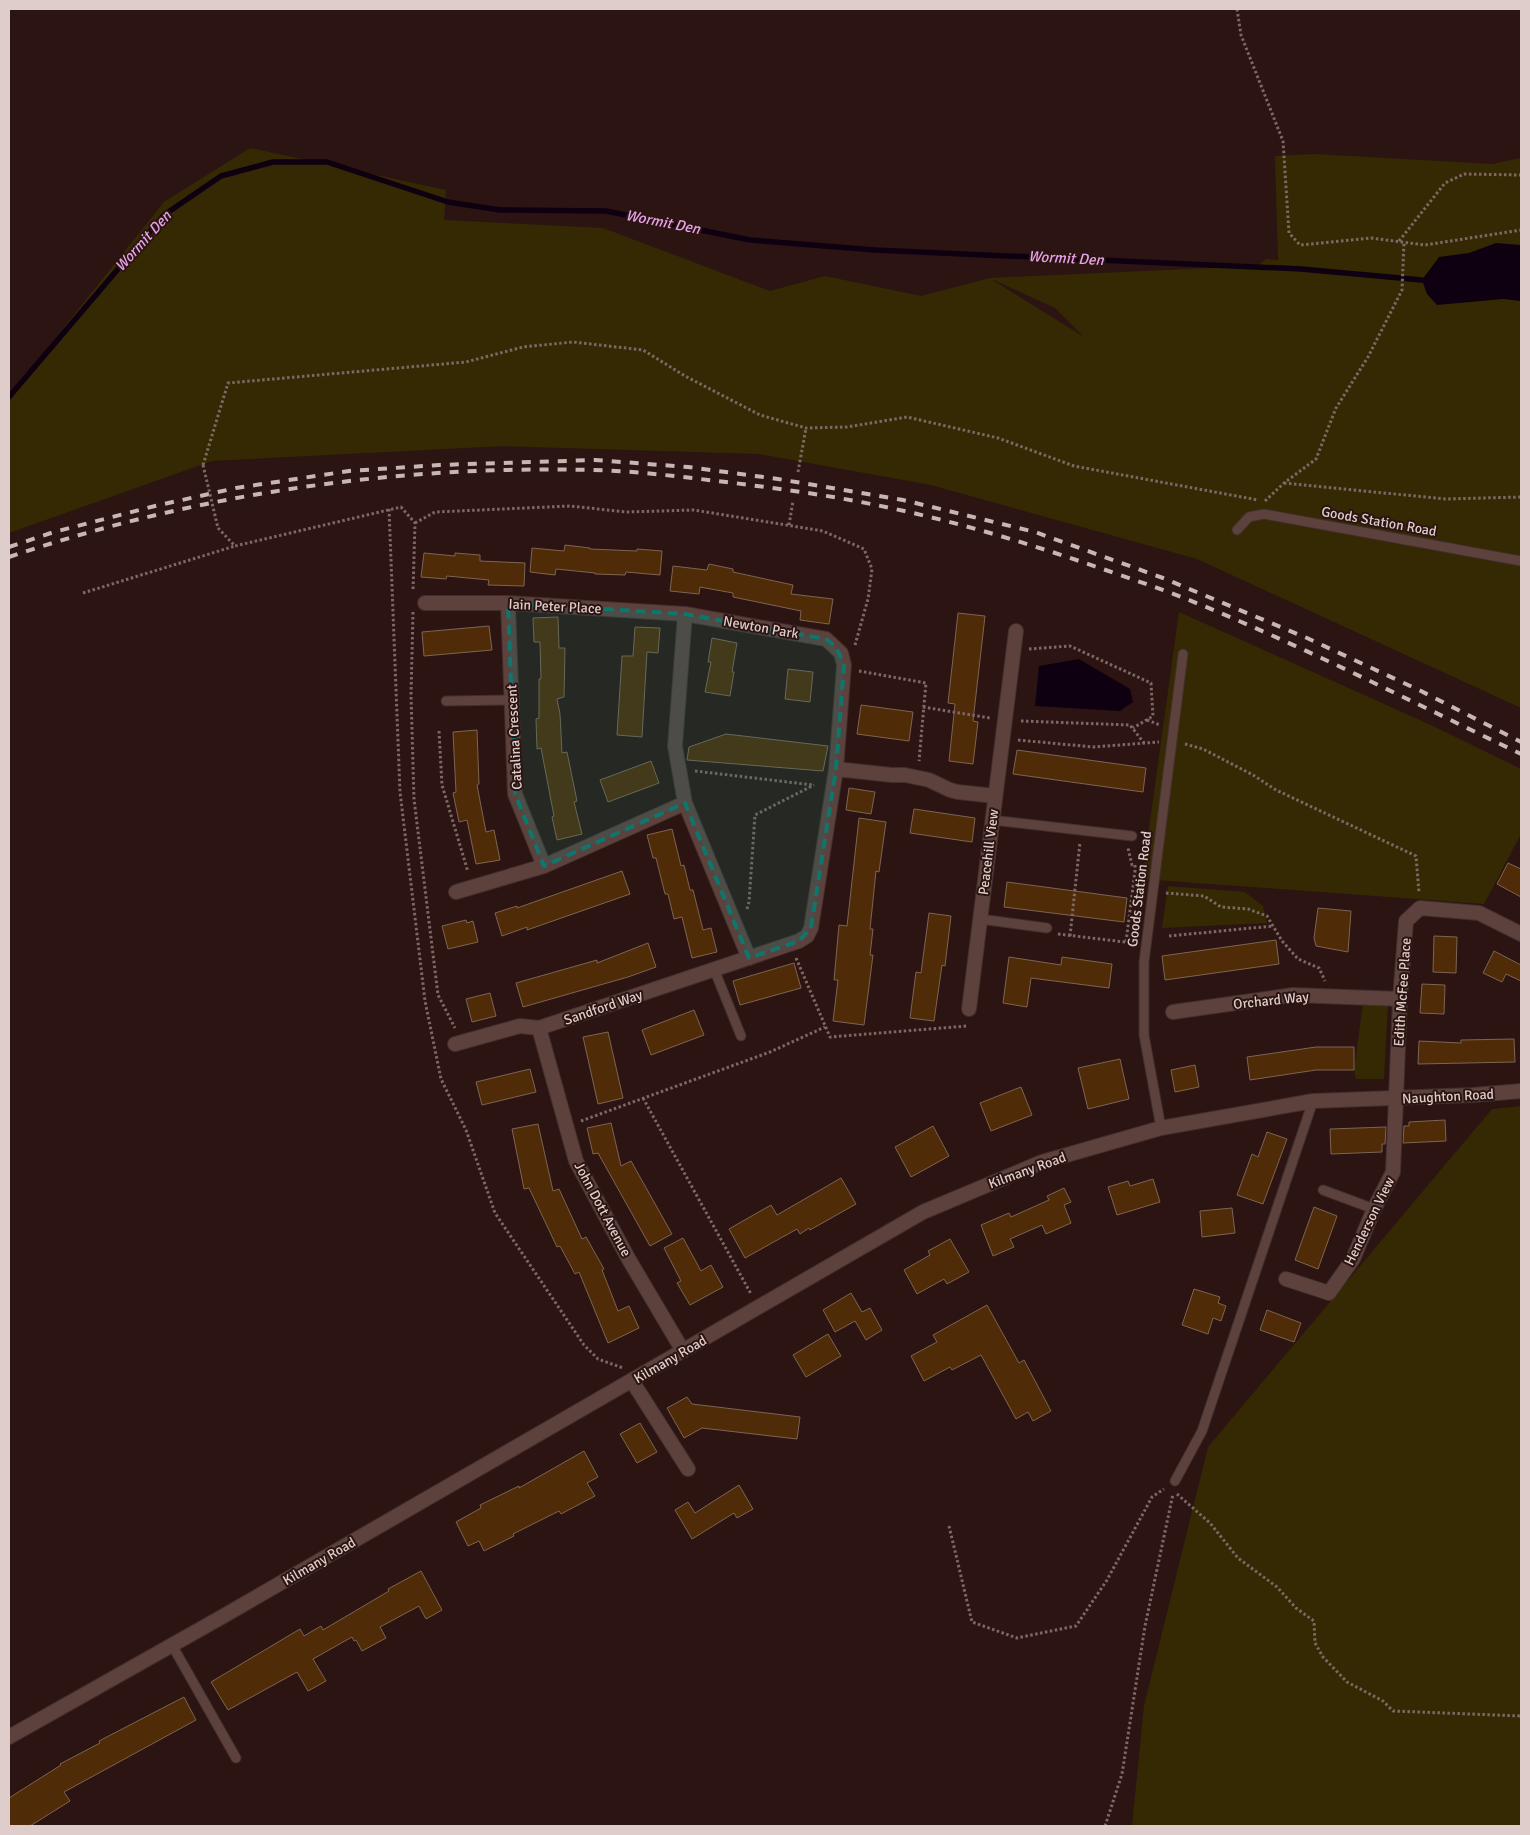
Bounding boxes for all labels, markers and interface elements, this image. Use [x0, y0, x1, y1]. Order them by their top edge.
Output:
water label: Wormit Den [111, 206, 175, 275]
water label: Wormit Den [624, 206, 703, 238]
water label: Wormit Den [1028, 247, 1105, 269]
street label: Goods Station Road [1320, 503, 1438, 540]
street label: Iain Peter Place [508, 596, 602, 617]
street label: Newton Park [722, 612, 800, 642]
street label: Catalina Crescent [503, 684, 526, 790]
street label: Peacehill View [975, 808, 1002, 896]
street label: Goods Station Road [1124, 830, 1155, 948]
street label: Edith McFee Place [1390, 937, 1415, 1047]
street label: Sandford Way [562, 986, 645, 1029]
street label: Orchard Way [1232, 988, 1310, 1013]
street label: Naughton Road [1402, 1086, 1494, 1107]
street label: Kilmany Road [986, 1149, 1068, 1192]
street label: John Dott Avenue [570, 1159, 635, 1259]
street label: Henderson View [1341, 1174, 1398, 1268]
street label: Kilmany Road [631, 1332, 710, 1387]
street label: Kilmany Road [280, 1534, 359, 1589]

